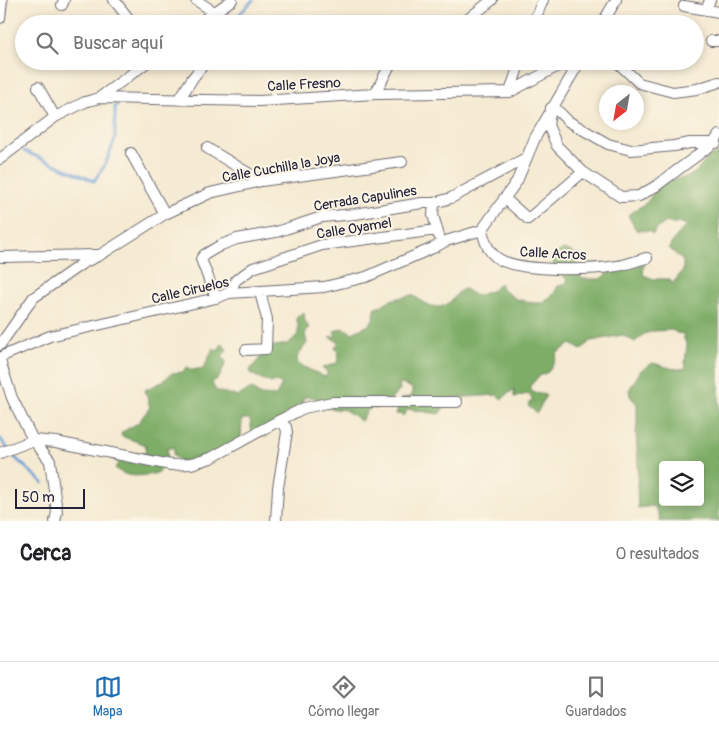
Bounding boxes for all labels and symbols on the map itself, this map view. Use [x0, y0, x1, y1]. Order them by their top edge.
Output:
street label: Calle Fresno [267, 74, 342, 95]
north arrow [599, 85, 644, 130]
street label: Calle Cuchilla la Joya [221, 149, 341, 186]
street label: Cerrada Capulines [312, 182, 419, 215]
street label: Calle Oyamel [315, 214, 393, 243]
street label: Calle Acros [519, 243, 587, 264]
street label: Calle Ciruelos [150, 273, 231, 308]
scale bar [15, 486, 85, 509]

